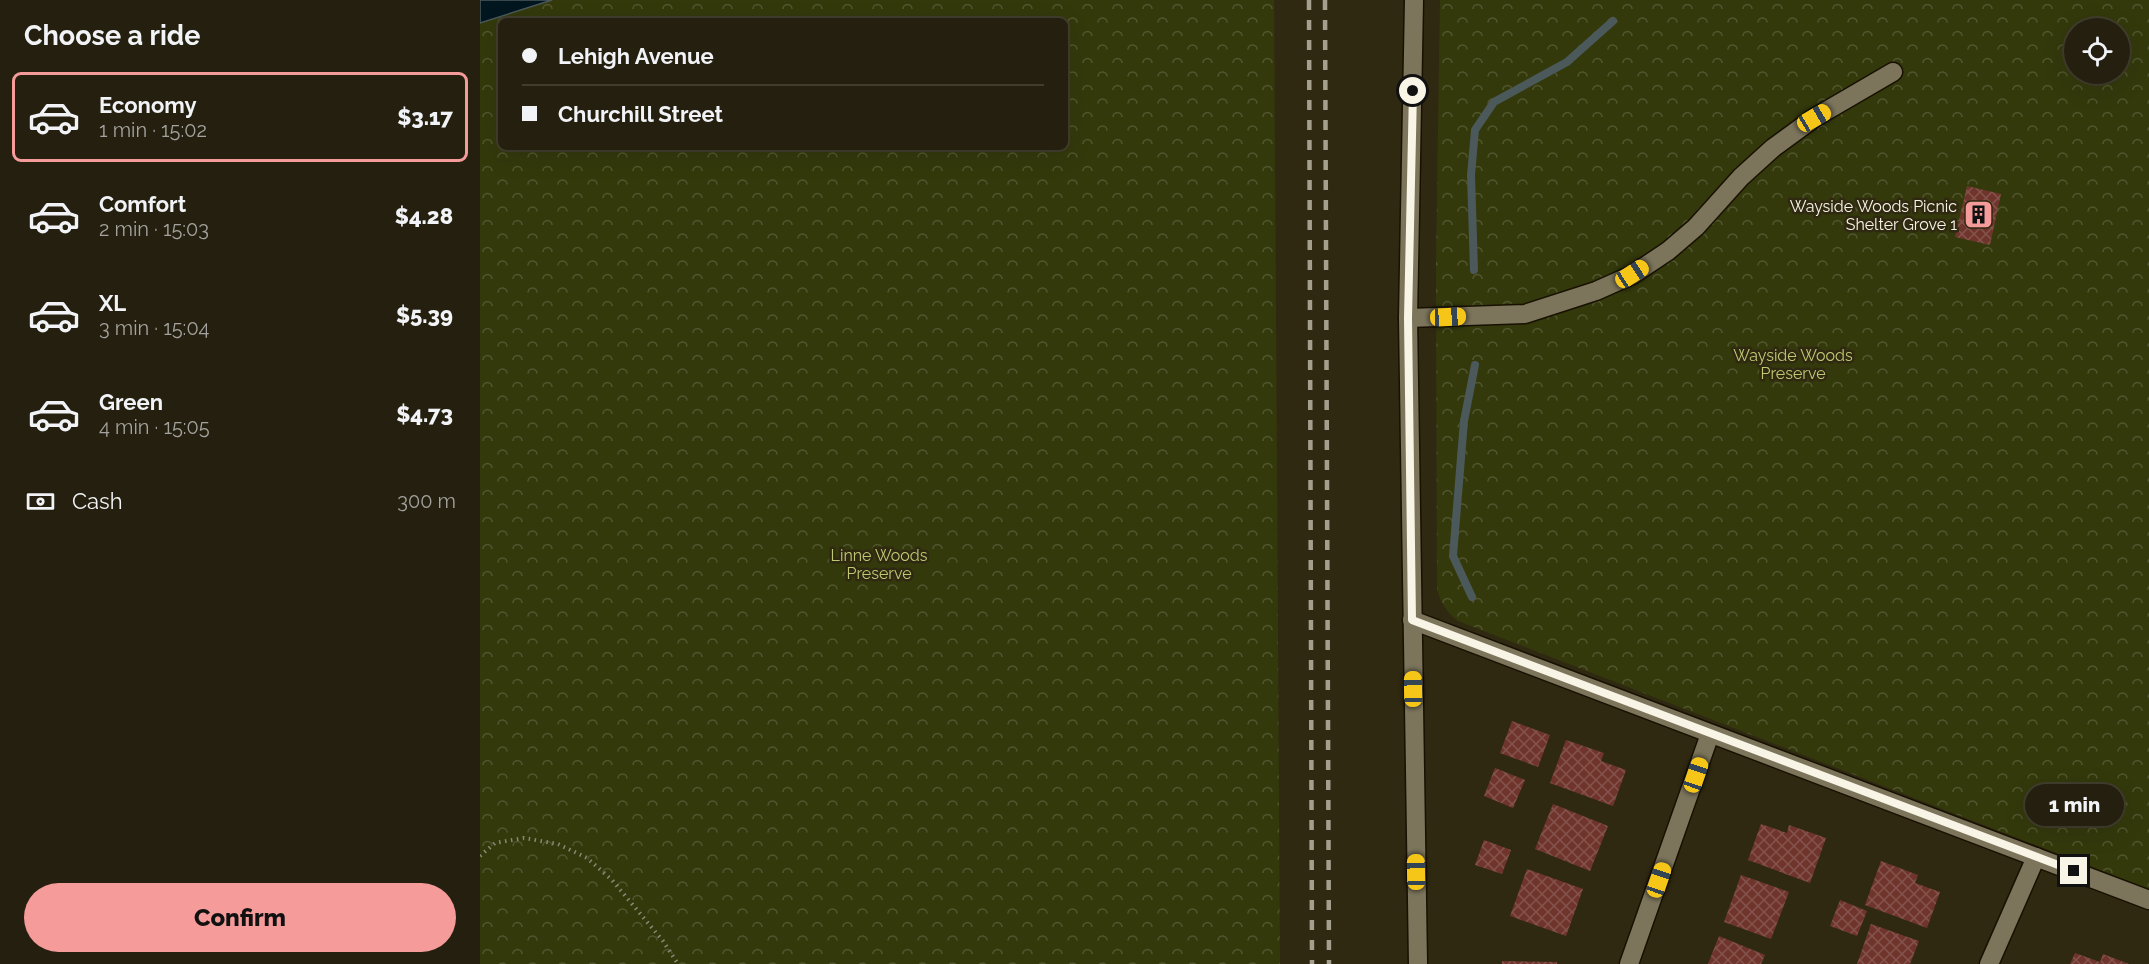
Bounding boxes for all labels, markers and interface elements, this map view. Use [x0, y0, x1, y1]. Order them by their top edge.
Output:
map controls [2064, 18, 2130, 84]
button: locate [2064, 18, 2130, 84]
text: Choose a ride [24, 20, 200, 51]
text: Lehigh Avenue [558, 43, 714, 69]
route start [1399, 77, 1426, 104]
icon: car [27, 90, 81, 144]
text: Economy [99, 92, 197, 118]
text: Churchill Street [558, 101, 723, 127]
car [1794, 101, 1834, 135]
text: $3.17 [397, 104, 453, 130]
text: 1 min · 15:02 [99, 118, 207, 142]
icon: car [27, 189, 81, 243]
text: Comfort [99, 191, 186, 217]
place label: Wayside Woods Picnic Shelter Grove 1 [1790, 197, 1957, 234]
building icon: Wayside Woods Picnic Shelter Grove 1 [1962, 199, 1994, 231]
text: $4.28 [395, 203, 453, 229]
text: 2 min · 15:03 [99, 217, 209, 241]
car [1612, 257, 1652, 291]
icon: car [27, 288, 81, 342]
text: XL [99, 290, 126, 316]
text: $5.39 [396, 302, 453, 328]
car [1430, 307, 1466, 327]
text: 3 min · 15:04 [99, 316, 210, 340]
park label: Wayside Woods Preserve [1733, 346, 1853, 383]
icon: car [27, 387, 81, 441]
text: Green [99, 389, 163, 415]
text: $4.73 [396, 401, 453, 427]
text: 4 min · 15:05 [99, 415, 210, 439]
icon: cash [24, 485, 57, 518]
text: Cash [72, 488, 123, 514]
text: 300 m [397, 489, 456, 513]
park label: Linne Woods Preserve [831, 546, 928, 583]
car [1404, 671, 1422, 707]
car [1682, 755, 1710, 795]
callout: 1 min [2024, 784, 2124, 826]
text: 1 min [2049, 793, 2100, 817]
car [1407, 854, 1425, 890]
route end [2060, 857, 2087, 884]
car [1645, 860, 1673, 900]
button: Confirm [24, 883, 456, 952]

